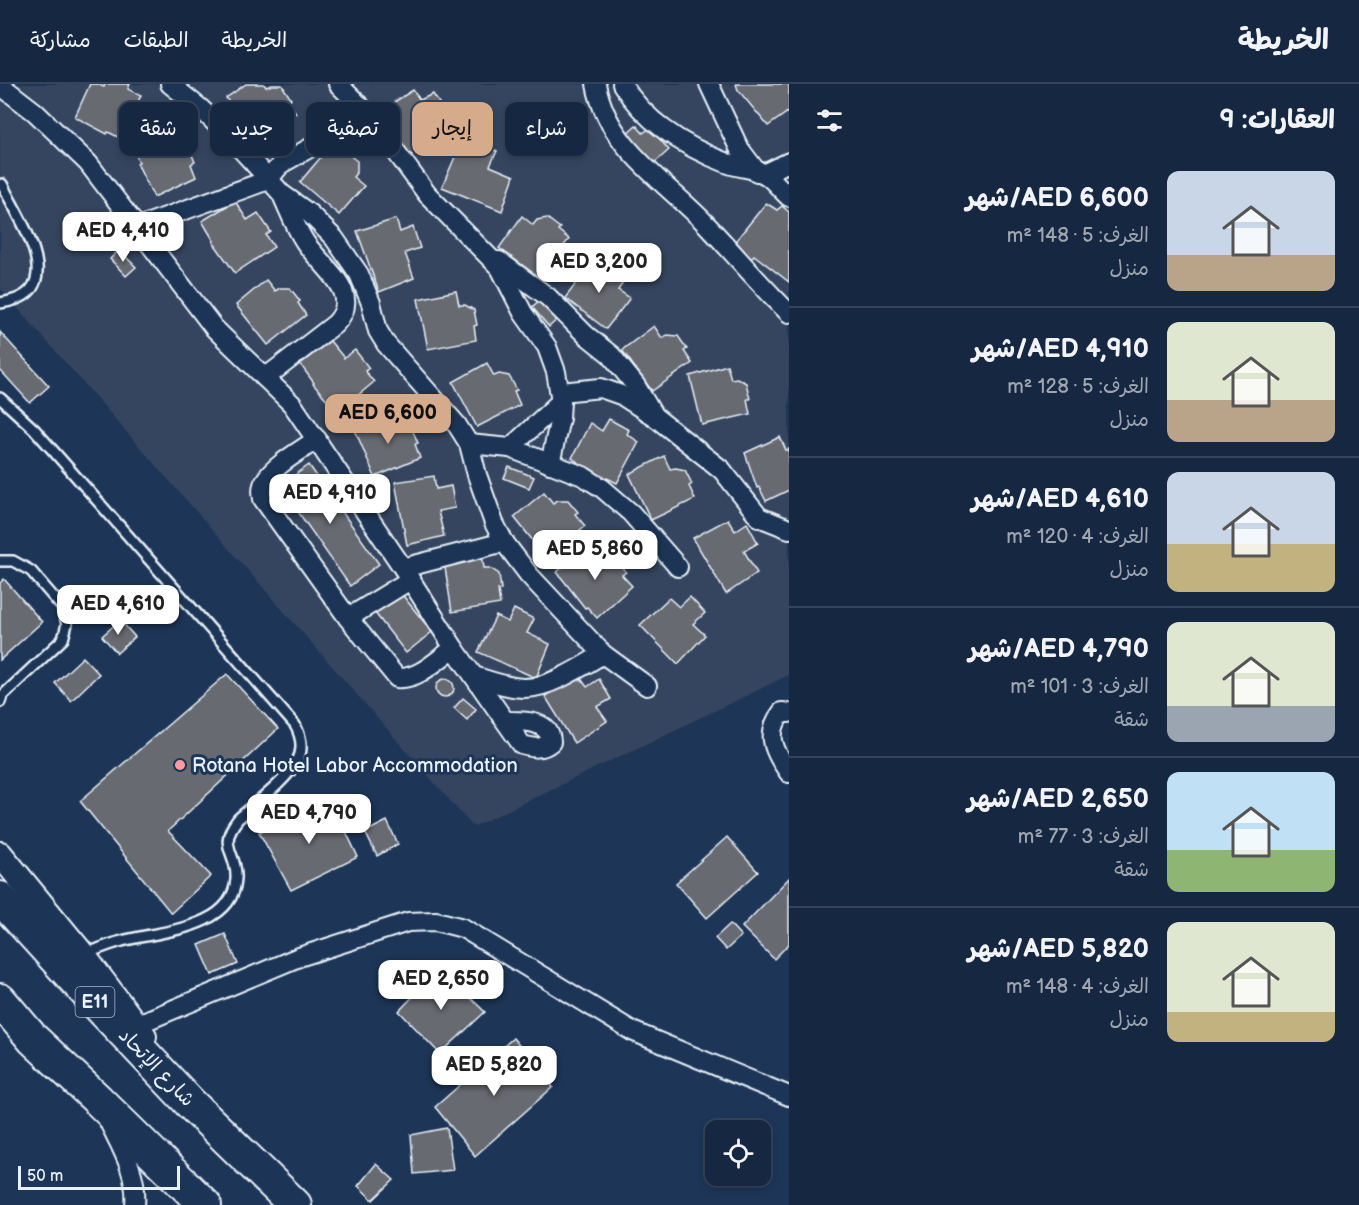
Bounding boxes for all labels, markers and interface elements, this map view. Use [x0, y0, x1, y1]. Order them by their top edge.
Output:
text: الخريطة [1238, 24, 1329, 57]
text: مشاركة [30, 28, 91, 53]
text: الطبقات [124, 28, 189, 53]
text: الخريطة [222, 28, 287, 53]
chip: شقة [119, 102, 198, 156]
chip: جديد [210, 102, 294, 156]
chip: تصفية [306, 102, 400, 156]
chip: إيجار [412, 102, 493, 156]
chip: شراء [505, 102, 588, 156]
icon: filters [813, 104, 846, 137]
text: العقارات: 9 [1219, 105, 1335, 136]
text: AED 6,600/شهر [966, 183, 1149, 214]
icon: home [1215, 195, 1287, 267]
pin: AED 4,410 [54, 212, 192, 263]
text: AED 4,410 [76, 219, 170, 243]
text: الغرف: 5 · 148 m² [1007, 224, 1149, 248]
pin: AED 3,200 [530, 243, 668, 294]
text: AED 3,200 [550, 250, 648, 274]
text: منزل [1110, 257, 1149, 281]
text: AED 4,910/شهر [972, 334, 1149, 365]
icon: home [1215, 346, 1287, 418]
text: الغرف: 5 · 128 m² [1007, 375, 1149, 399]
pin: AED 6,600 [319, 394, 457, 445]
text: AED 6,600 [339, 401, 437, 425]
text: منزل [1110, 408, 1149, 432]
pin: AED 4,910 [261, 474, 399, 525]
text: AED 4,910 [283, 481, 377, 505]
text: AED 4,610/شهر [971, 484, 1149, 515]
icon: home [1215, 496, 1287, 568]
text: الغرف: 4 · 120 m² [1006, 525, 1149, 549]
pin: AED 5,860 [526, 530, 664, 581]
text: AED 5,860 [546, 537, 644, 561]
text: منزل [1110, 558, 1149, 582]
pin: AED 4,610 [49, 585, 187, 636]
text: AED 4,610 [71, 592, 165, 616]
text: AED 4,790/شهر [969, 634, 1149, 665]
icon: home [1215, 646, 1287, 718]
text: الغرف: 3 · 101 m² [1010, 675, 1149, 699]
text: شقة [1114, 708, 1149, 732]
place label: Rotana Hotel Labor Accommodation [192, 754, 518, 778]
marker: Rotana Hotel Labor Accommodation [173, 758, 187, 772]
text: AED 2,650/شهر [967, 784, 1149, 815]
pin: AED 4,790 [240, 794, 378, 845]
icon: home [1215, 796, 1287, 868]
text: AED 4,790 [261, 801, 357, 825]
text: الغرف: 3 · 77 m² [1018, 825, 1149, 849]
text: شقة [1114, 858, 1149, 882]
text: AED 5,820/شهر [968, 934, 1149, 965]
icon: home [1215, 946, 1287, 1018]
pin: AED 2,650 [372, 960, 510, 1011]
text: AED 2,650 [392, 967, 490, 991]
text: الغرف: 4 · 148 m² [1006, 975, 1149, 999]
road number: E11 [76, 987, 115, 1017]
text: منزل [1110, 1008, 1149, 1032]
street label: شارع الإتحاد [112, 1024, 199, 1113]
pin: AED 5,820 [425, 1046, 563, 1097]
text: AED 5,820 [446, 1053, 542, 1077]
map controls [705, 1120, 771, 1186]
button: locate [705, 1120, 771, 1186]
scale bar [18, 1163, 180, 1190]
text: 50 m [27, 1167, 63, 1186]

